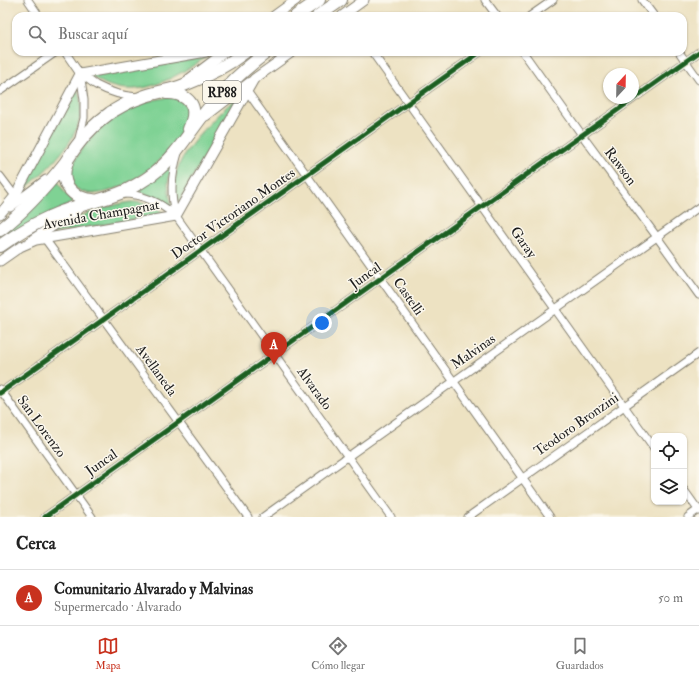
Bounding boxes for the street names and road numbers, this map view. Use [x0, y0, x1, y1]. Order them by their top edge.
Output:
road number: RP88 [203, 81, 241, 103]
street label: Rawson [601, 144, 640, 189]
street label: Doctor Victoriano Montes [168, 164, 299, 263]
street label: Avenida Champagnat [40, 196, 161, 234]
street label: Garay [506, 223, 541, 263]
street label: Juncal [345, 258, 385, 293]
street label: Castelli [390, 274, 428, 319]
street label: Malvinas [448, 330, 499, 373]
street label: Avellaneda [132, 341, 181, 399]
street label: Alvarado [293, 363, 336, 413]
street label: Teodoro Bronzini [531, 389, 622, 460]
street label: San Lorenzo [13, 392, 70, 461]
street label: Juncal [81, 445, 121, 480]

